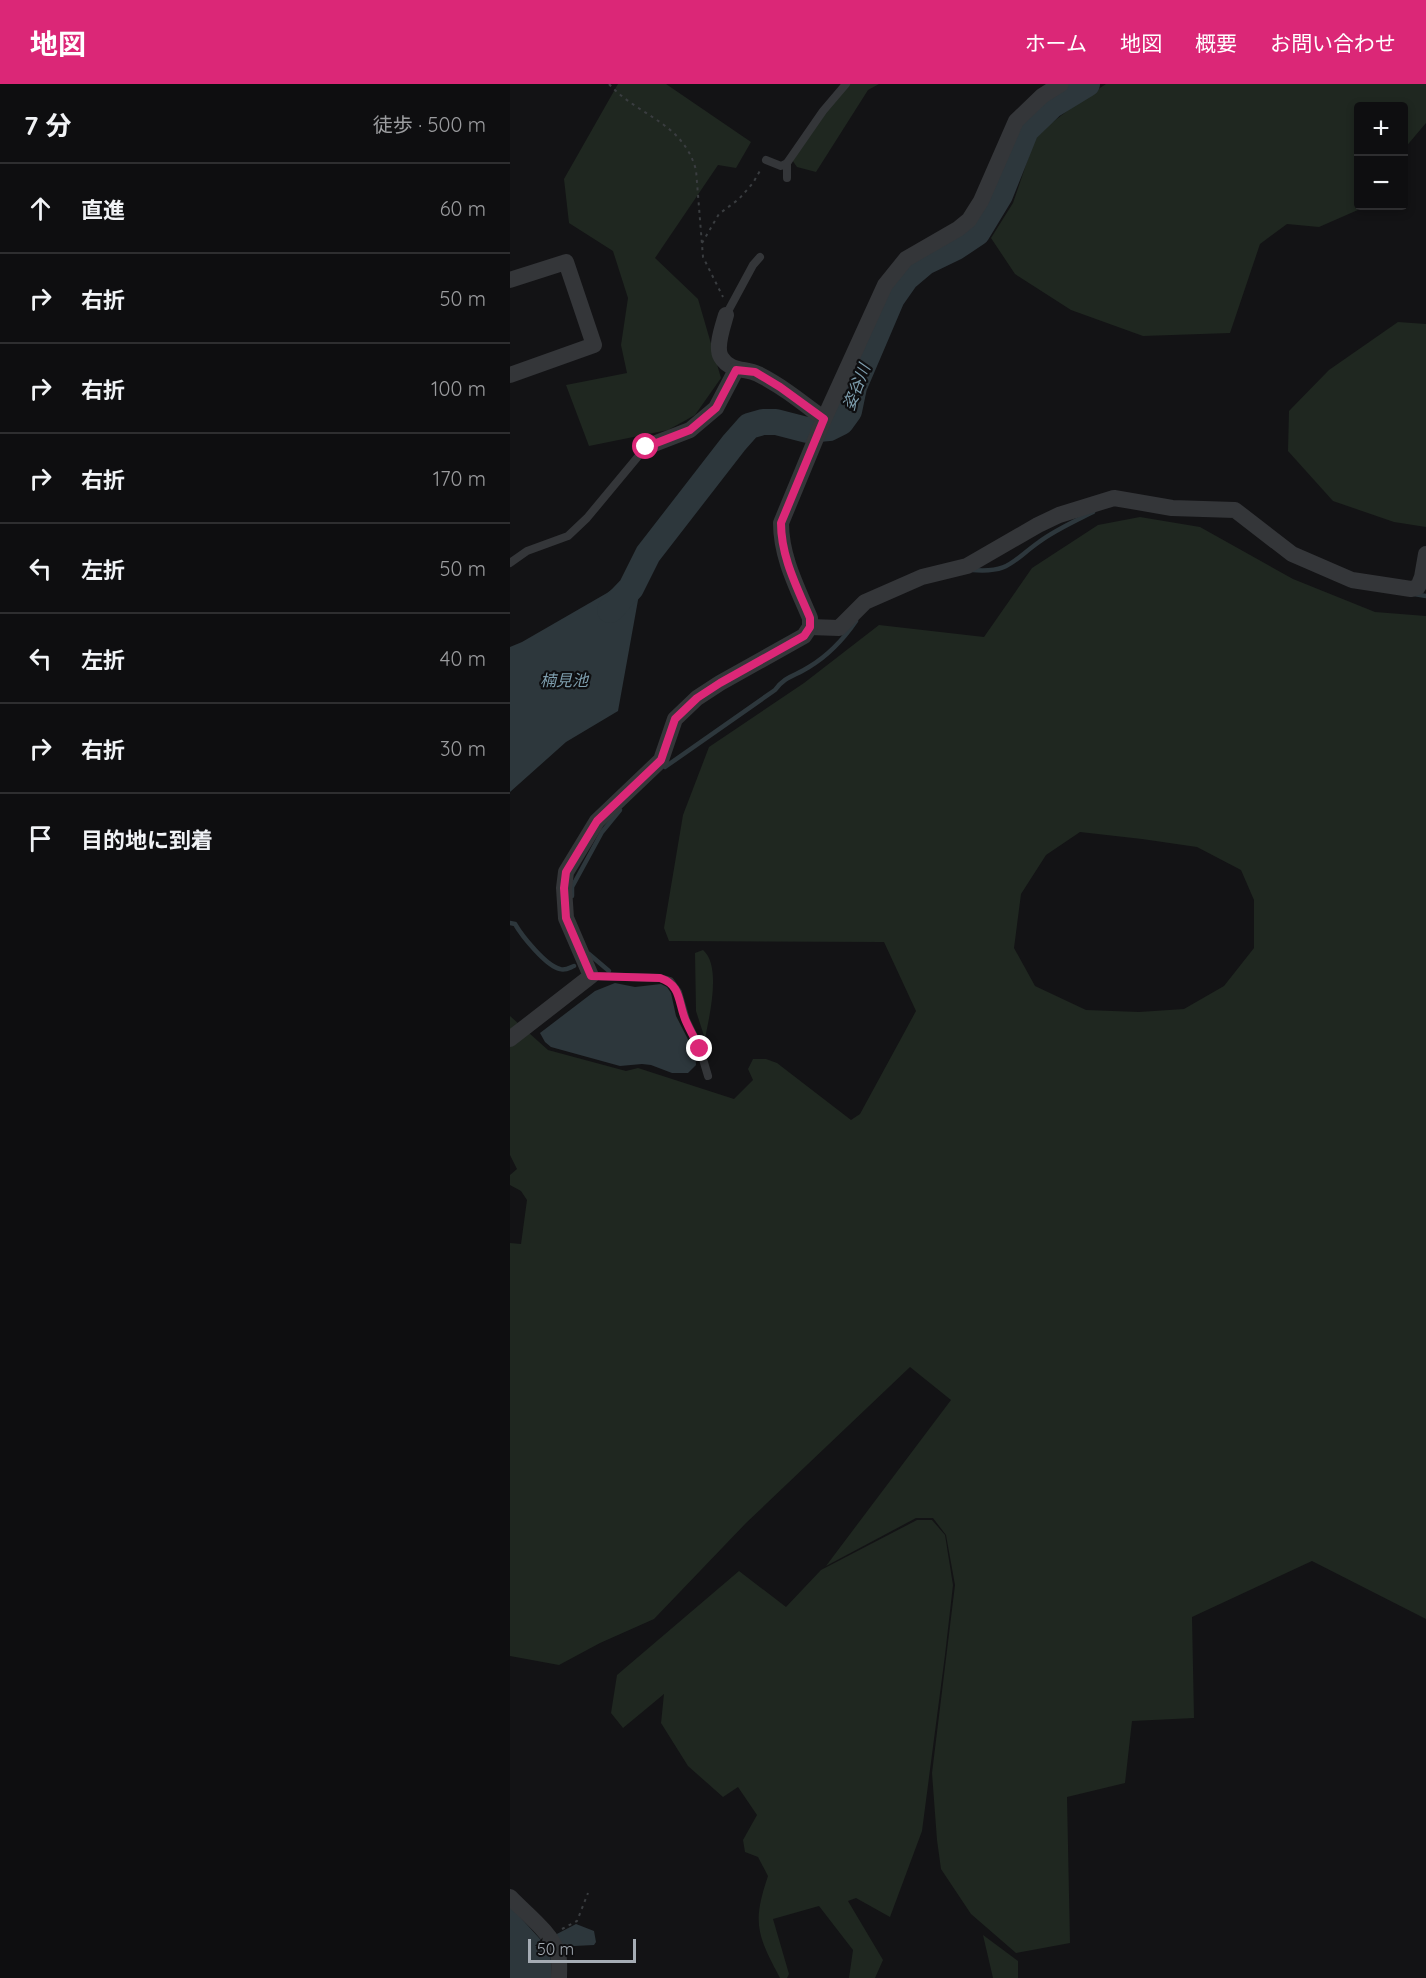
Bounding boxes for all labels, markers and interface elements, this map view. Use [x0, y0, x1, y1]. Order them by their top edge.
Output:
text: 地図 [30, 26, 86, 61]
text: ホーム [1025, 30, 1087, 56]
text: 地図 [1120, 30, 1162, 56]
text: 概要 [1195, 30, 1237, 56]
text: お問い合わせ [1270, 30, 1396, 56]
map controls [1354, 102, 1408, 210]
button: + [1354, 102, 1408, 156]
text: 7 分 [24, 109, 72, 142]
text: 徒歩 · 500 m [373, 112, 486, 137]
button: − [1354, 156, 1408, 210]
icon: ahead [24, 192, 57, 225]
text: 直進 [81, 196, 125, 224]
text: 60 m [440, 196, 486, 221]
icon: right [24, 282, 57, 315]
text: 右折 [81, 286, 125, 314]
text: 50 m [440, 286, 486, 311]
water label: 姿谷川 [838, 359, 875, 413]
icon: right [24, 372, 57, 405]
text: 右折 [81, 376, 125, 404]
text: 100 m [431, 376, 486, 401]
route start [632, 433, 658, 459]
icon: right [24, 462, 57, 495]
text: 右折 [81, 466, 125, 494]
text: 170 m [433, 466, 486, 491]
icon: left [24, 552, 57, 585]
text: 左折 [81, 556, 125, 584]
text: 50 m [440, 556, 486, 581]
icon: left [24, 642, 57, 675]
text: 左折 [81, 646, 125, 674]
text: 40 m [440, 646, 486, 671]
water label: 楠見池 [540, 670, 590, 690]
icon: right [24, 732, 57, 765]
text: 右折 [81, 736, 125, 764]
text: 30 m [440, 736, 486, 761]
icon: arrive [24, 822, 57, 855]
text: 目的地に到着 [81, 826, 213, 854]
route end [686, 1035, 712, 1061]
scale bar [528, 1936, 636, 1964]
text: 50 m [537, 1939, 574, 1959]

